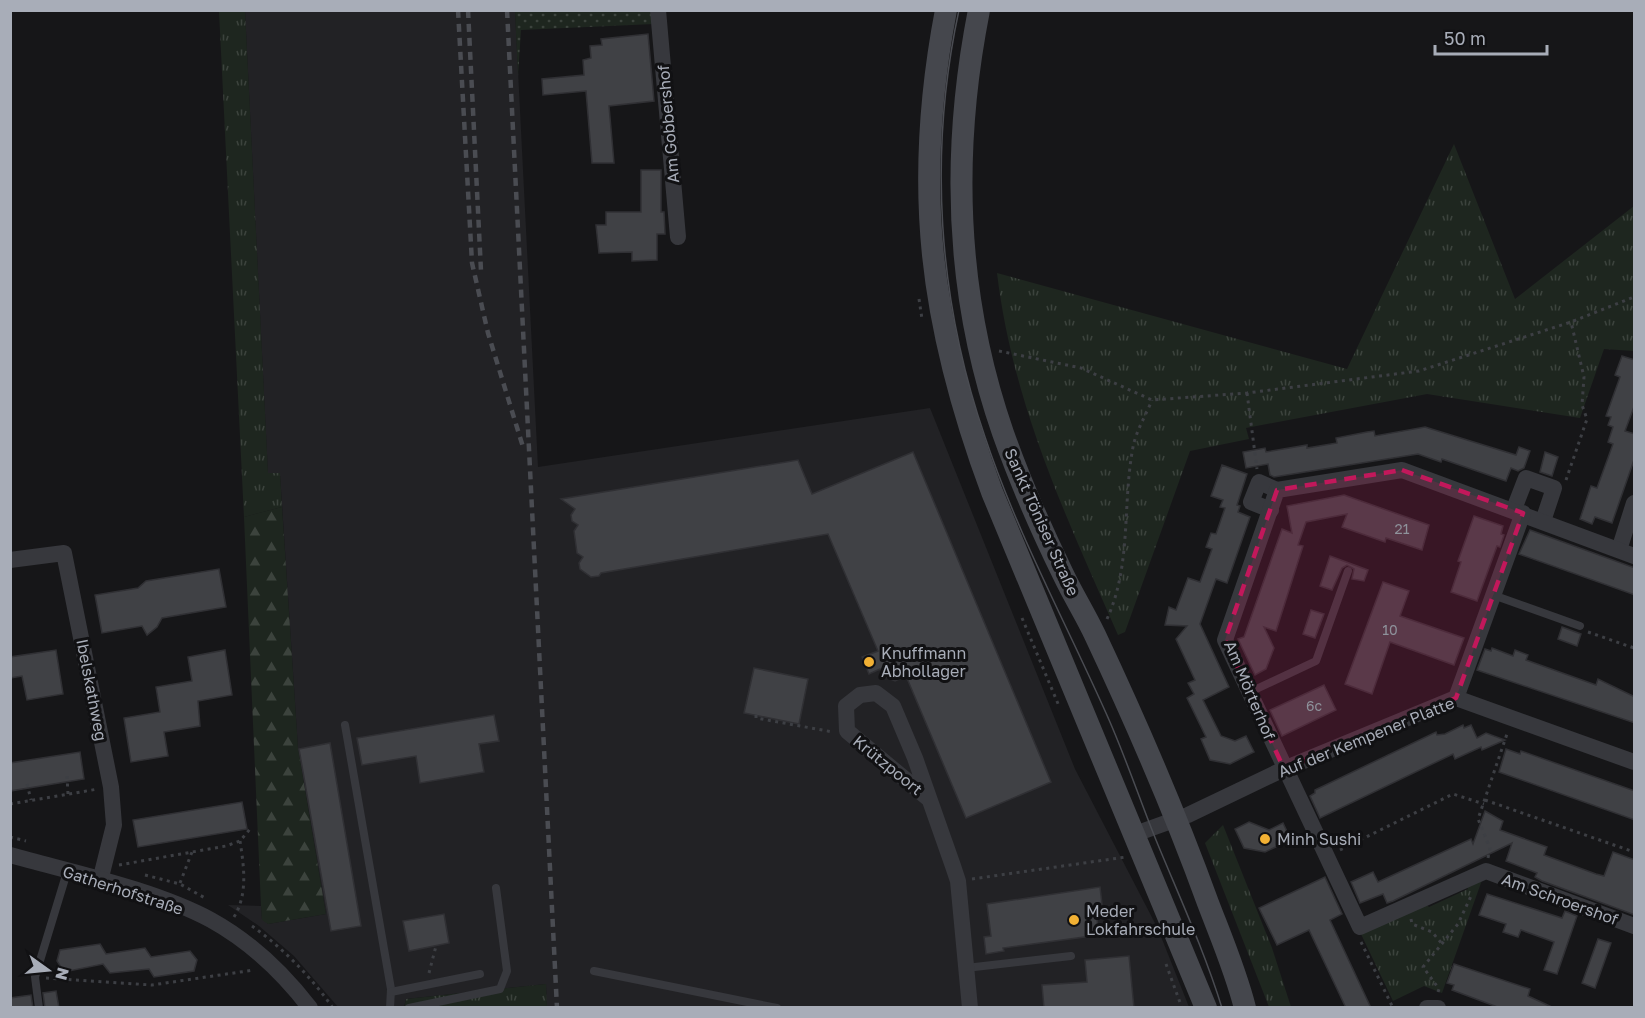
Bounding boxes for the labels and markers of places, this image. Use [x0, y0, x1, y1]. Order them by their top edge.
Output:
place label: Knuffmann Abhollager [881, 643, 966, 681]
marker: Knuffmann Abhollager [862, 655, 876, 669]
place label: Minh Sushi [1277, 829, 1361, 849]
marker: Minh Sushi [1258, 832, 1272, 846]
place label: Meder Lokfahrschule [1086, 901, 1195, 939]
marker: Meder Lokfahrschule [1067, 913, 1081, 927]

